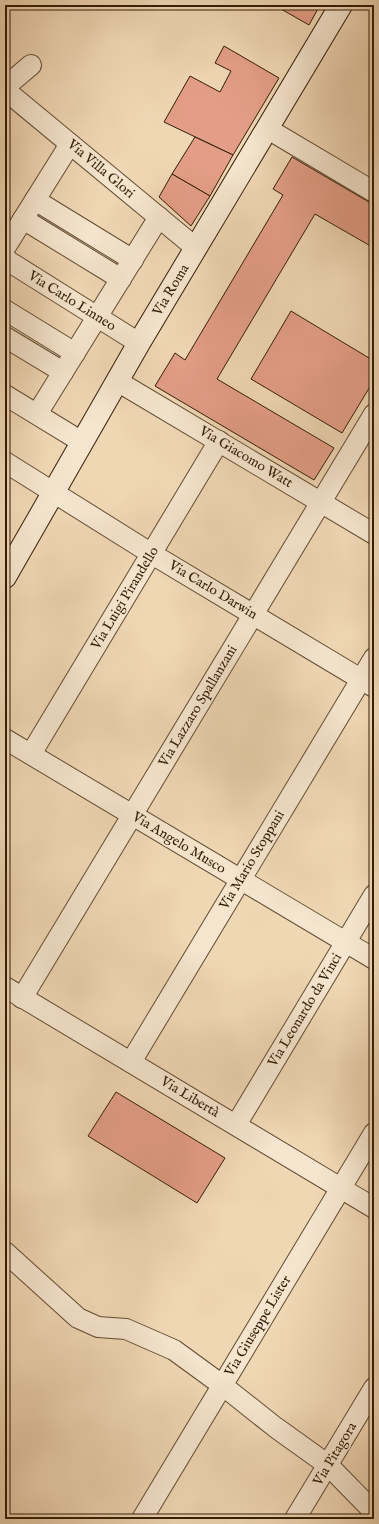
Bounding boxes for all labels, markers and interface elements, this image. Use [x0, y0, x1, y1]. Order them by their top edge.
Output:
street label: Via Villa Glori [63, 135, 139, 203]
street label: Via Roma [148, 260, 194, 320]
street label: Via Carlo Linneo [24, 266, 120, 335]
street label: Via Giacomo Watt [195, 421, 296, 492]
street label: Via Luigi Pirandello [87, 543, 163, 654]
street label: Via Carlo Darwin [164, 556, 261, 624]
street label: Via Lazzaro Spallanzani [154, 642, 242, 771]
street label: Via Angelo Musco [128, 807, 229, 878]
street label: Via Mario Stoppani [215, 807, 289, 914]
street label: Via Leonardo da Vinci [263, 950, 346, 1071]
street label: Via Libertà [156, 1072, 224, 1122]
street label: Via Giuseppe Lister [220, 1272, 295, 1381]
street label: Via Pitagora [309, 1418, 361, 1490]

